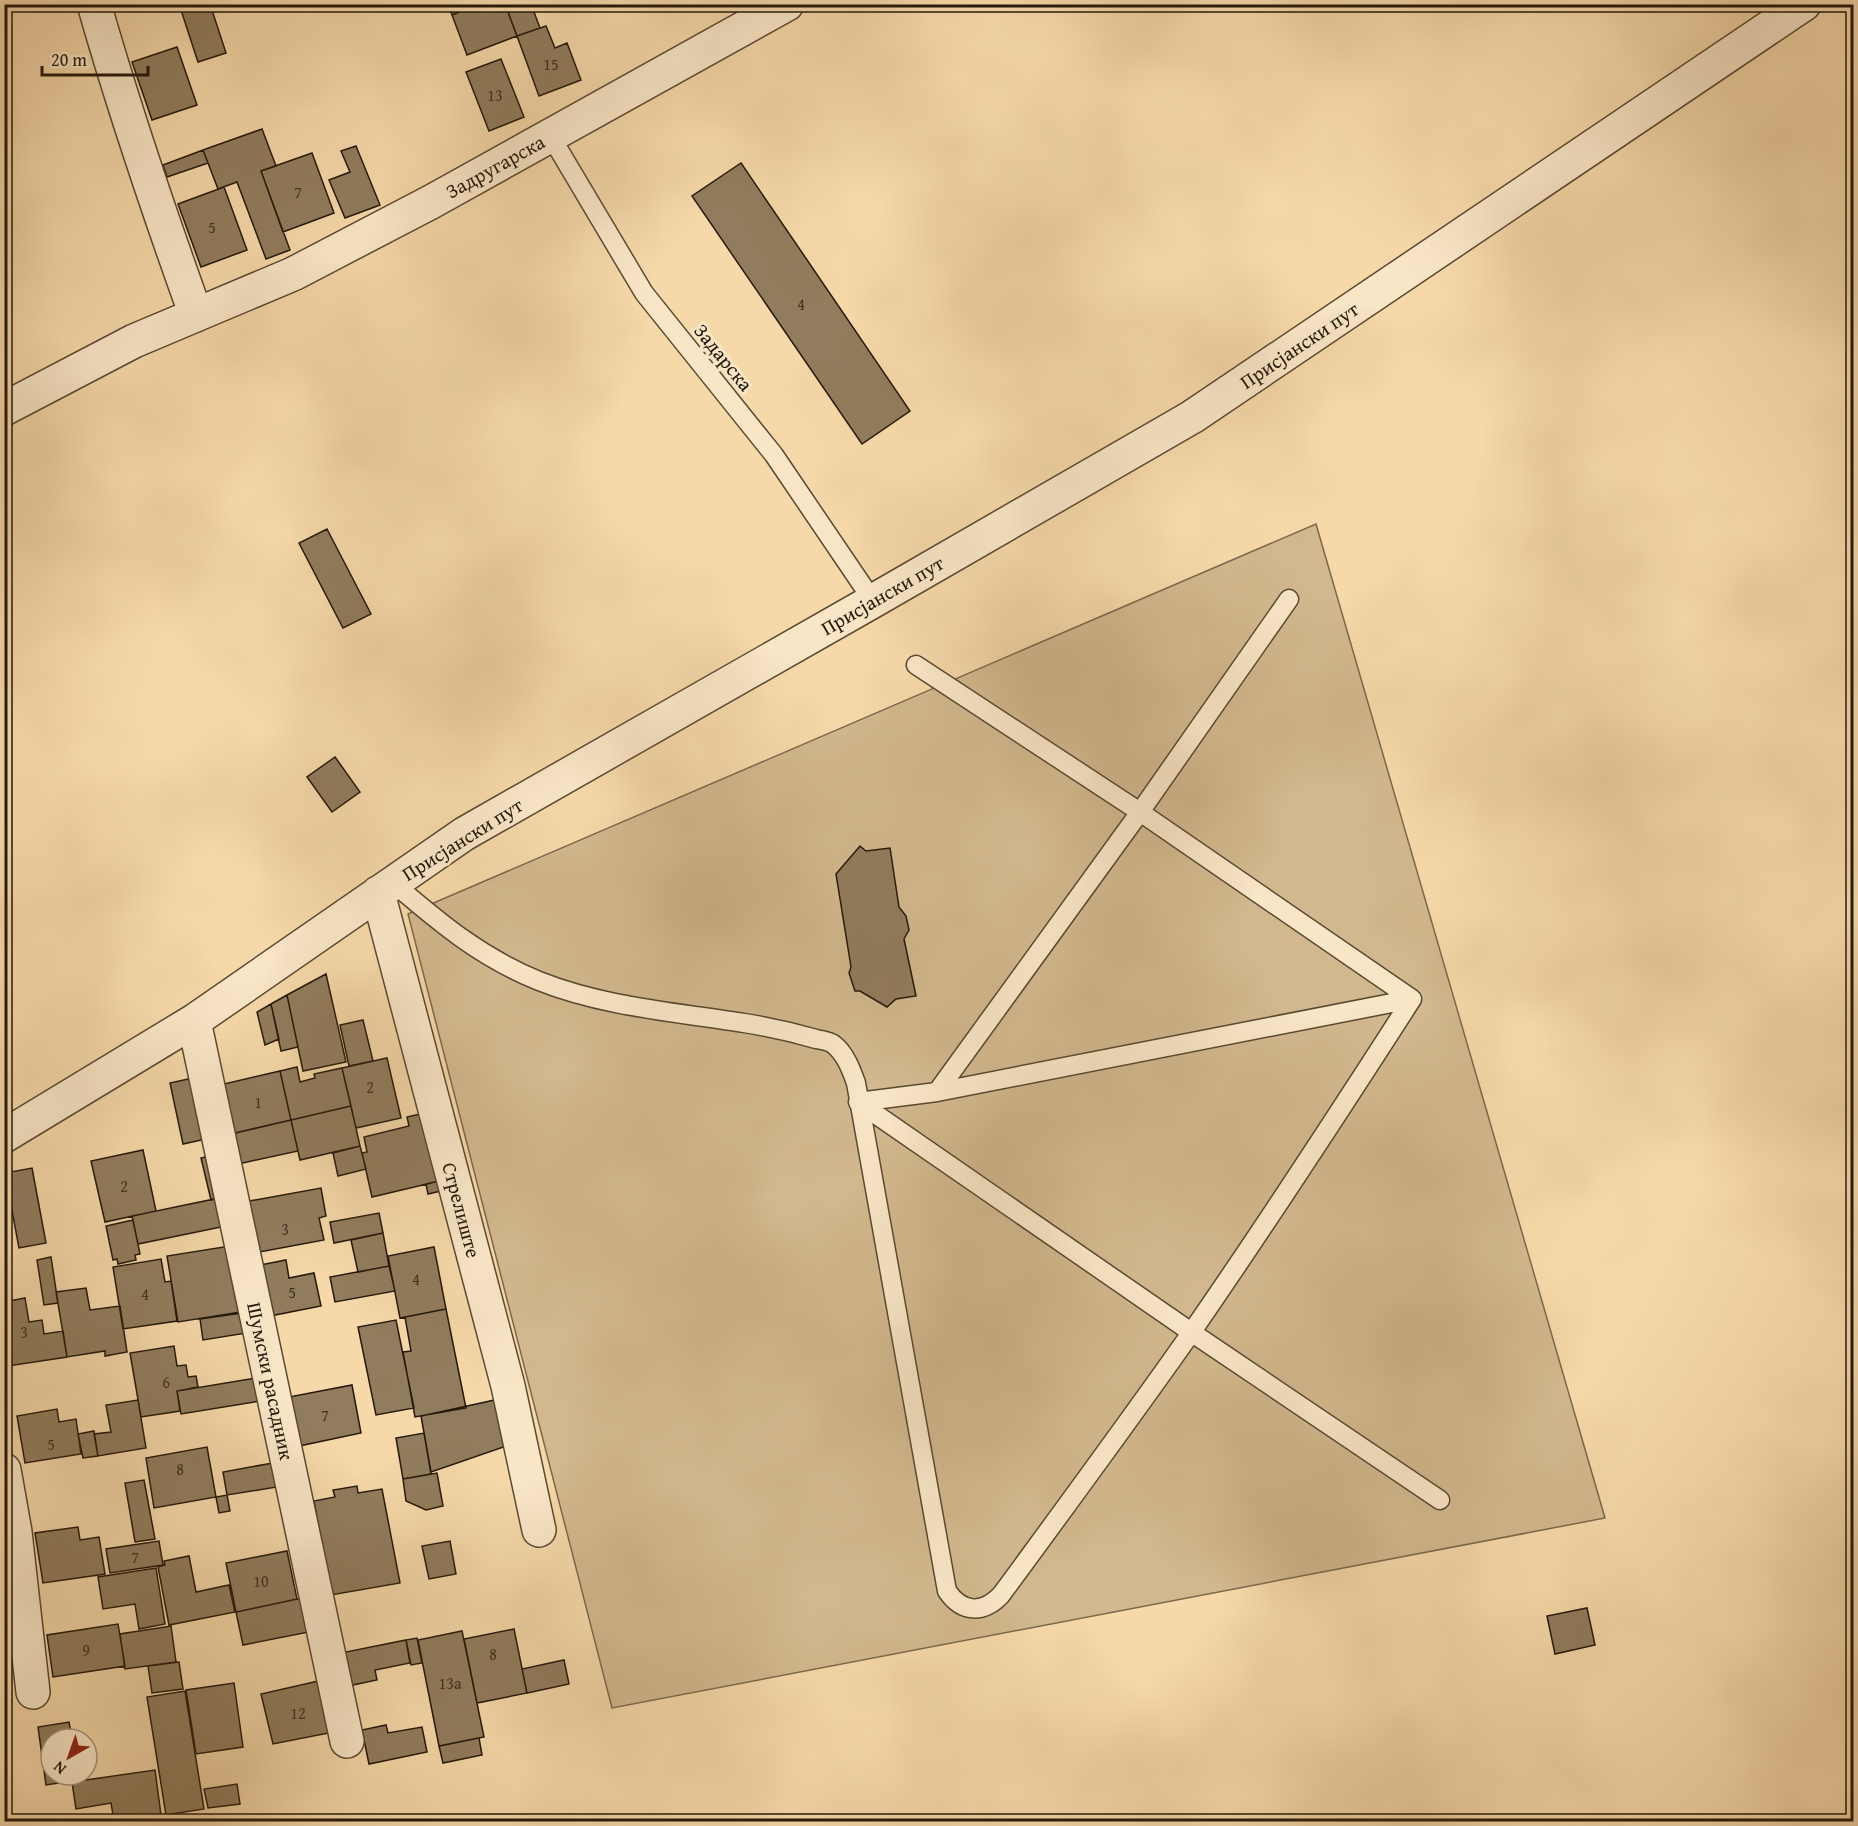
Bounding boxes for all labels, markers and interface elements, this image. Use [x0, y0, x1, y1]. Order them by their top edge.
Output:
scale bar [42, 39, 148, 77]
text: 20 m [51, 46, 87, 73]
house number: 15 [543, 52, 559, 76]
house number: 13 [487, 83, 503, 107]
street label: Задругарска [440, 127, 550, 205]
house number: 7 [294, 180, 302, 204]
house number: 5 [208, 215, 216, 239]
house number: 4 [797, 292, 805, 316]
street label: Присјански пут [1234, 294, 1364, 396]
street label: Задарска [688, 317, 761, 398]
street label: Присјански пут [815, 548, 949, 642]
street label: Присјански пут [396, 790, 528, 888]
house number: 2 [366, 1075, 374, 1099]
house number: 1 [254, 1090, 262, 1114]
street label: Стрелиште [435, 1159, 489, 1261]
house number: 2 [120, 1174, 128, 1198]
house number: 3 [281, 1217, 289, 1241]
house number: 4 [412, 1267, 420, 1291]
house number: 5 [288, 1280, 296, 1304]
house number: 4 [141, 1282, 149, 1306]
street label: Шумски расадник [240, 1300, 302, 1463]
house number: 3 [20, 1320, 28, 1344]
house number: 6 [162, 1370, 170, 1394]
house number: 7 [321, 1403, 329, 1427]
house number: 5 [47, 1432, 55, 1456]
house number: 8 [176, 1457, 184, 1481]
house number: 7 [131, 1545, 139, 1569]
house number: 10 [253, 1569, 269, 1593]
house number: 9 [82, 1638, 90, 1662]
house number: 8 [489, 1642, 497, 1666]
house number: 13a [439, 1671, 462, 1695]
house number: 12 [290, 1701, 306, 1725]
north arrow [39, 1727, 99, 1787]
text: N [47, 1756, 71, 1781]

